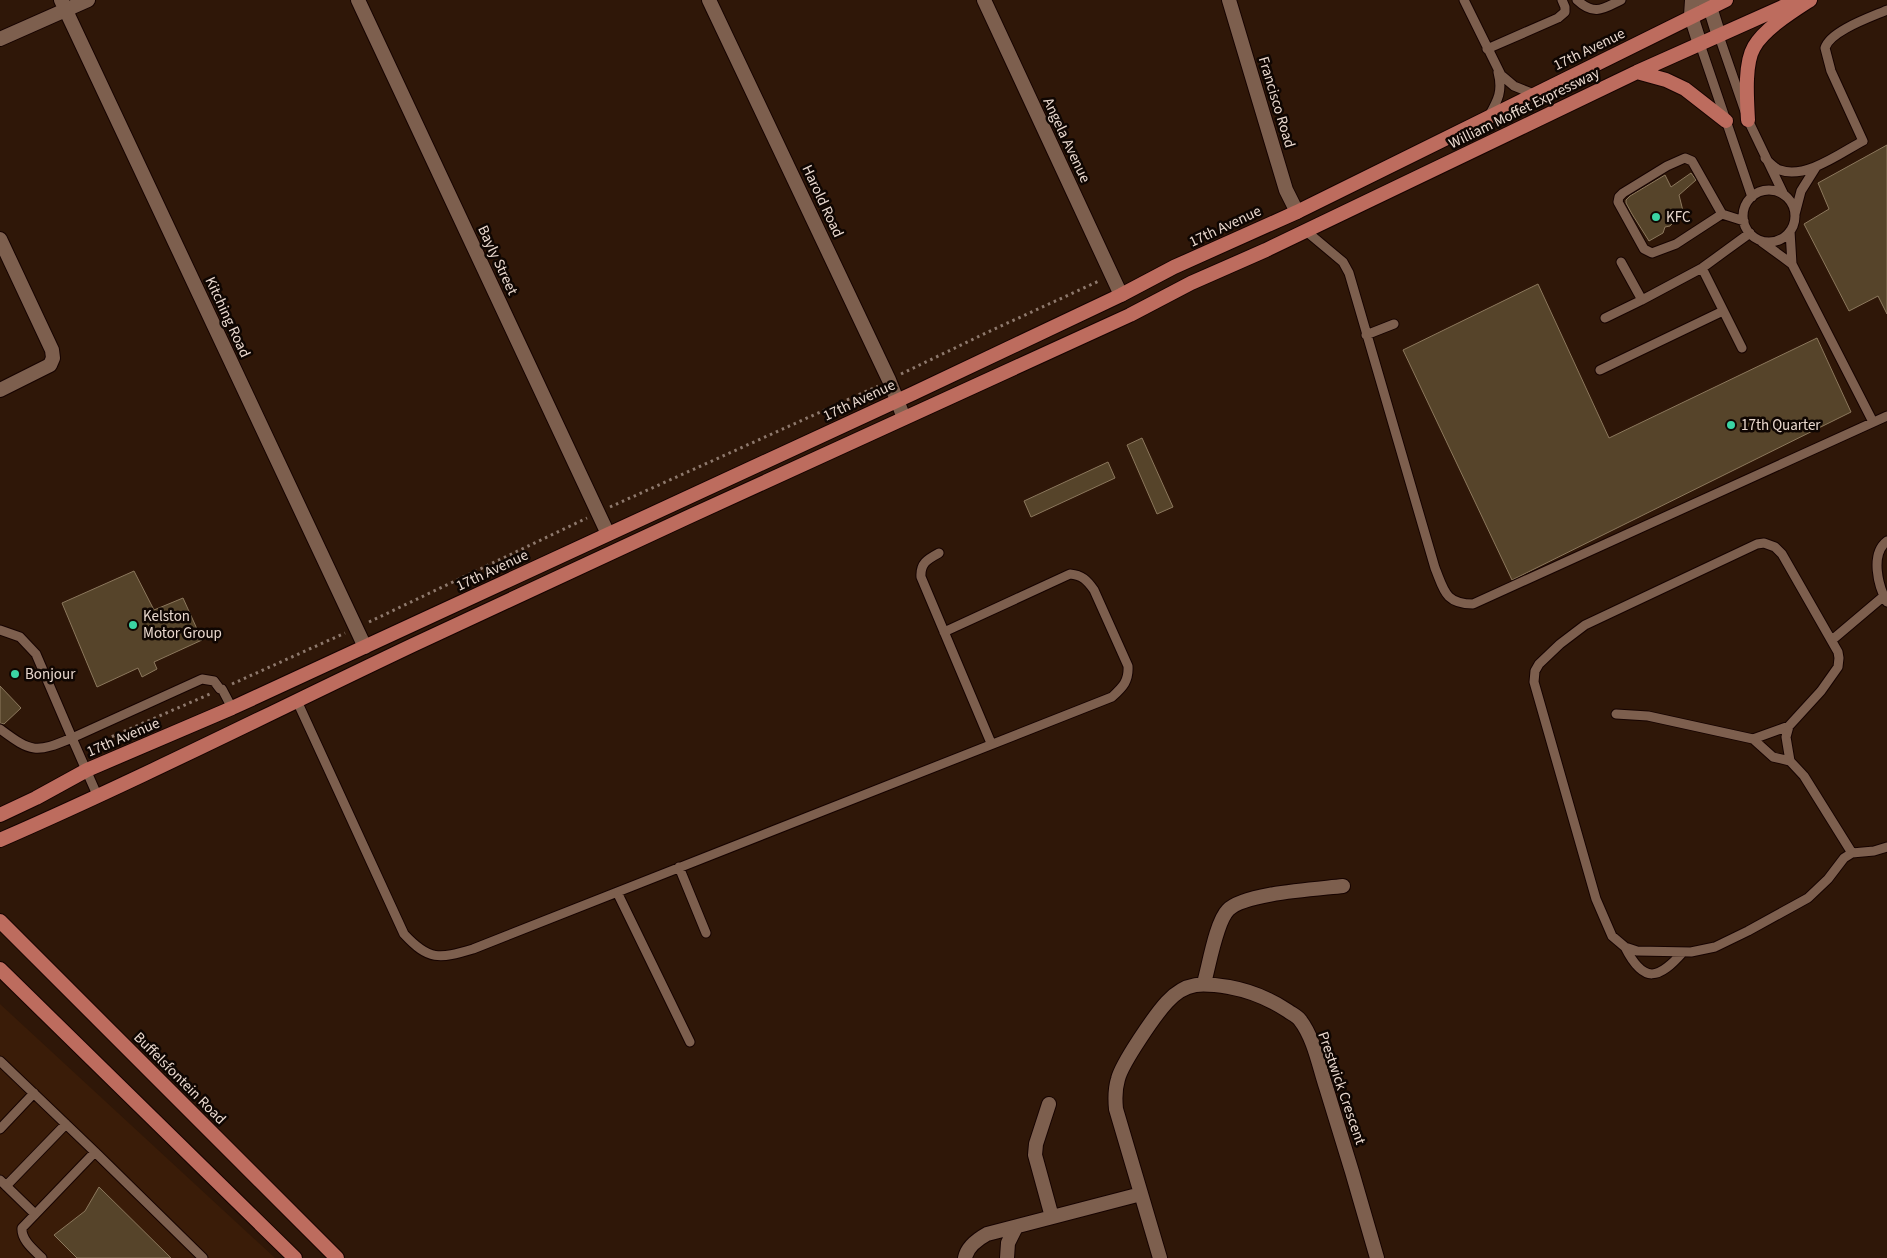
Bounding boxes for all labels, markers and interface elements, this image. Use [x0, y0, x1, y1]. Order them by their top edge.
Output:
street label: 17th Avenue [1550, 23, 1629, 76]
street label: Francisco Road [1253, 54, 1300, 150]
street label: William Moffet Expressway [1445, 63, 1603, 154]
street label: Angela Avenue [1038, 94, 1095, 186]
street label: Harold Road [797, 161, 849, 241]
street label: 17th Avenue [1186, 201, 1265, 252]
place label: KFC [1666, 207, 1691, 228]
marker: KFC [1650, 211, 1662, 223]
street label: Bayly Street [472, 222, 523, 299]
street label: Kitching Road [200, 273, 255, 361]
street label: 17th Avenue [820, 375, 899, 426]
place label: 17th Quarter [1741, 415, 1821, 436]
marker: 17th Quarter [1725, 419, 1737, 431]
street label: 17th Avenue [453, 545, 532, 596]
place label: Kelston Motor Group [143, 606, 222, 644]
marker: Kelston Motor Group [127, 619, 139, 631]
place label: Bonjour [25, 664, 76, 685]
marker: Bonjour [9, 668, 21, 680]
street label: 17th Avenue [83, 713, 163, 762]
street label: Buffelsfontein Road [129, 1027, 231, 1129]
street label: Prestwick Crescent [1312, 1029, 1371, 1148]

